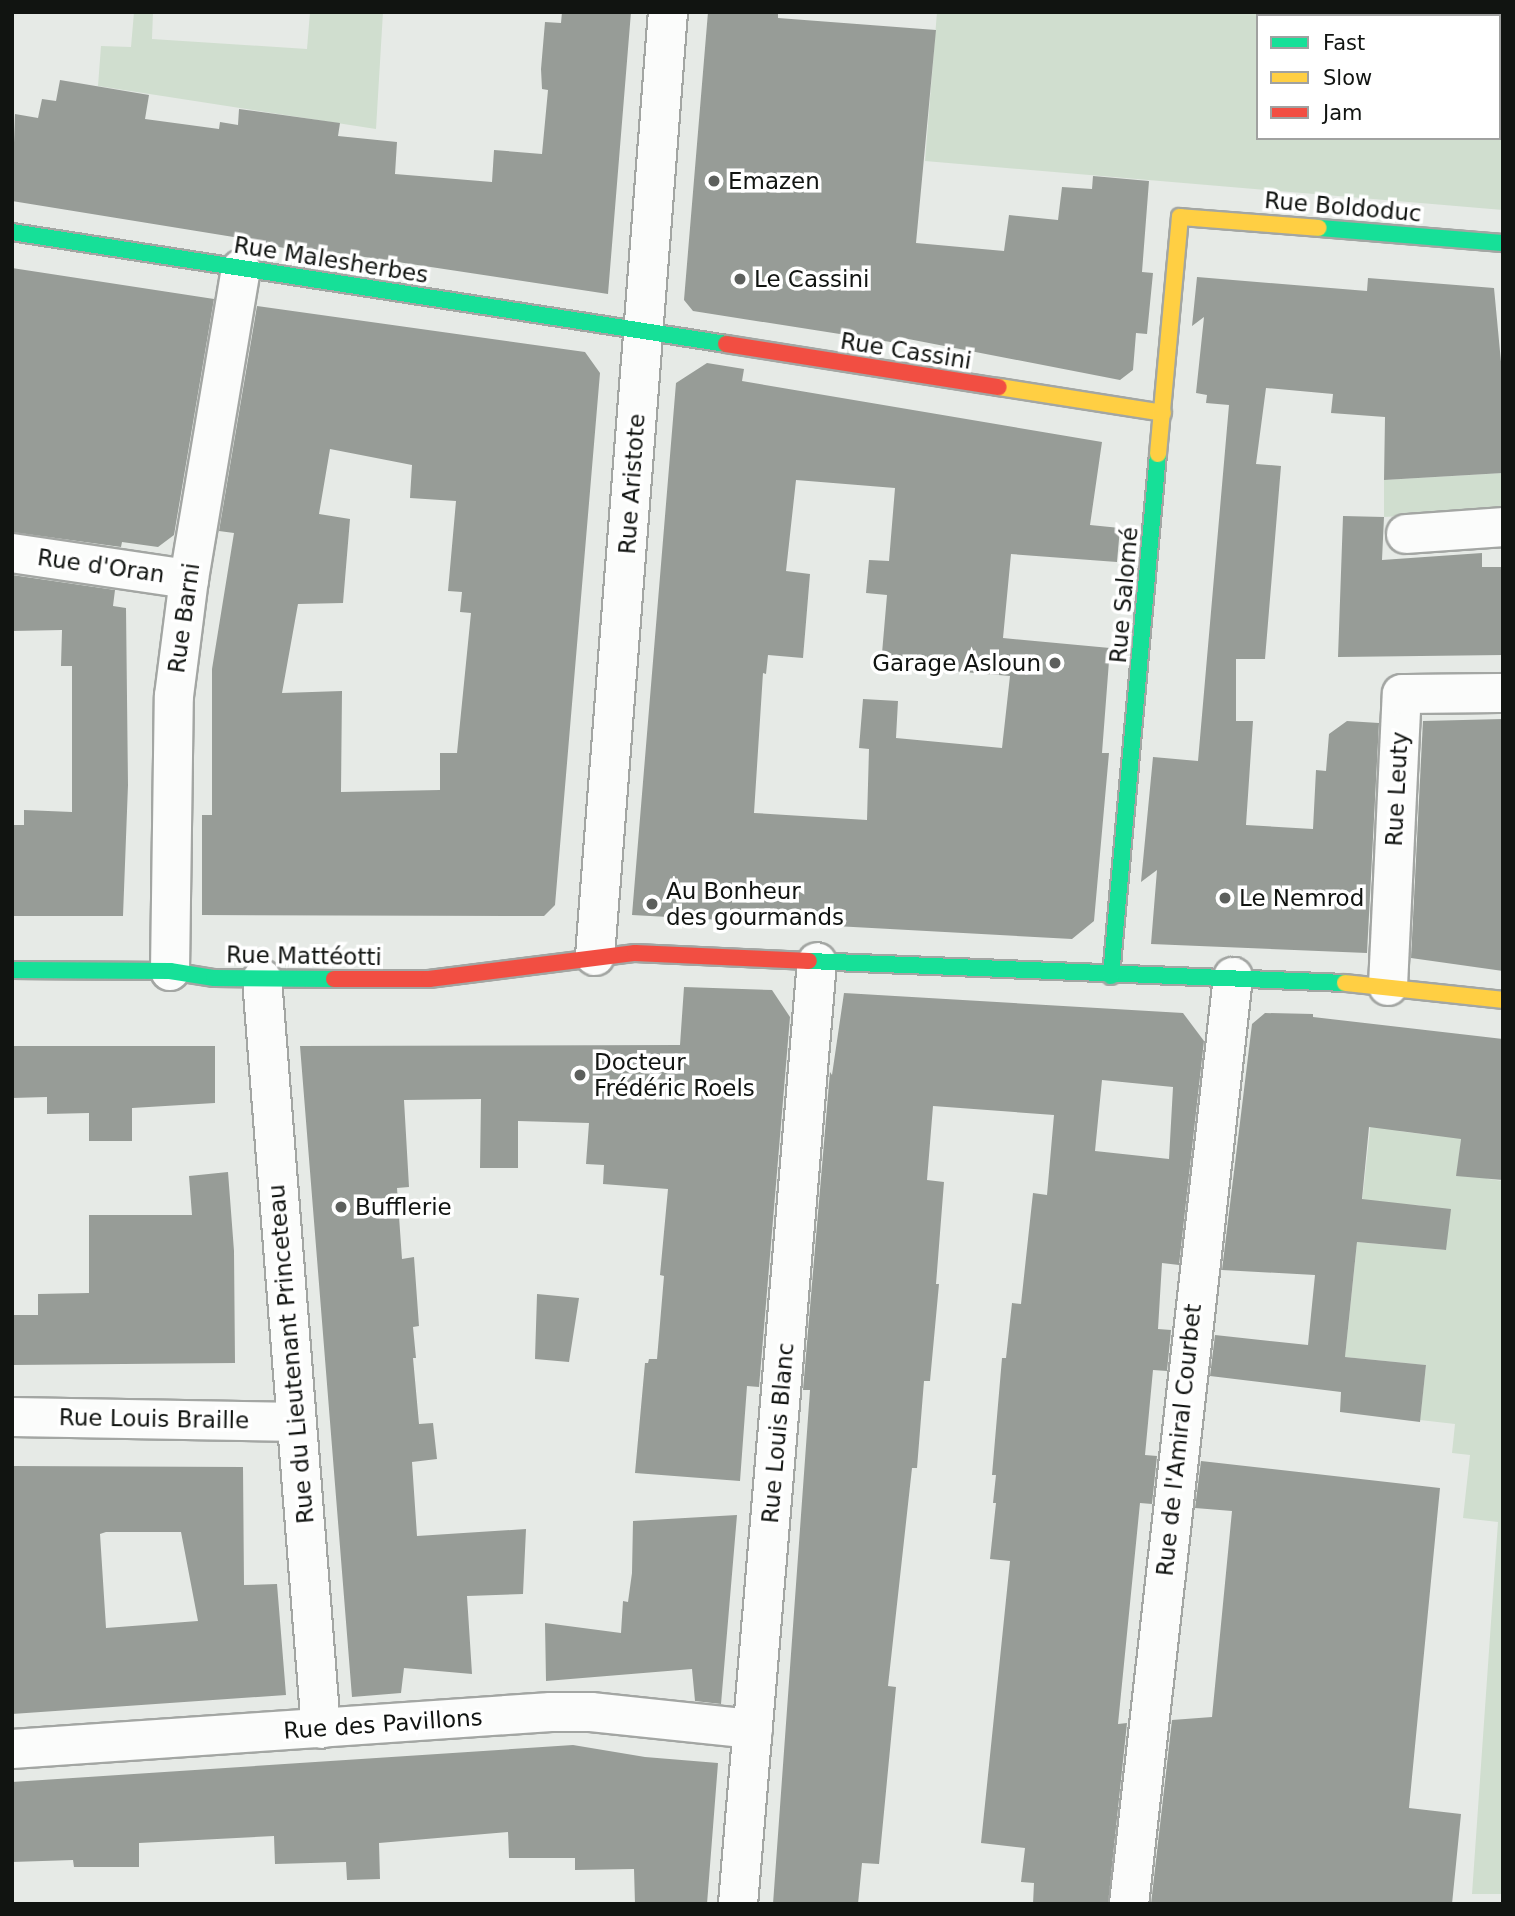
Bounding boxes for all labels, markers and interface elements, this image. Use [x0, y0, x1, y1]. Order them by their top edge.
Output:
legend [1256, 14, 1501, 140]
text: Fast [1323, 31, 1365, 55]
text: Slow [1323, 66, 1372, 90]
text: Jam [1323, 101, 1363, 125]
place label: Emazen [728, 167, 820, 195]
marker: Emazen [706, 173, 722, 189]
street label: Rue Boldoduc [1263, 186, 1423, 228]
street label: Rue Malesherbes [232, 231, 430, 289]
place label: Le Cassini [754, 265, 869, 293]
marker: Le Cassini [732, 271, 748, 287]
street label: Rue Cassini [838, 327, 974, 375]
street label: Rue Aristote [613, 413, 651, 555]
street label: Rue Salomé [1104, 526, 1144, 664]
street label: Rue d'Oran [36, 543, 166, 589]
street label: Rue Barni [163, 561, 205, 675]
place label: Garage Asloun [872, 649, 1041, 677]
marker: Garage Asloun [1047, 655, 1063, 671]
street label: Rue Leuty [1380, 731, 1414, 847]
place label: Au Bonheur des gourmands [666, 877, 844, 931]
place label: Le Nemrod [1239, 884, 1364, 912]
marker: Le Nemrod [1217, 890, 1233, 906]
marker: Au Bonheur des gourmands [644, 896, 660, 912]
street label: Rue Mattéotti [226, 941, 382, 971]
place label: Docteur Frédéric Roels [594, 1048, 755, 1102]
marker: Docteur Frédéric Roels [572, 1067, 588, 1083]
street label: Rue du Lieutenant Princeteau [262, 1183, 320, 1525]
place label: Bufflerie [355, 1193, 452, 1221]
marker: Bufflerie [333, 1199, 349, 1215]
street label: Rue de l'Amiral Courbet [1151, 1303, 1207, 1577]
street label: Rue Louis Blanc [756, 1342, 800, 1524]
street label: Rue Louis Braille [59, 1404, 249, 1434]
street label: Rue des Pavillons [283, 1703, 483, 1745]

